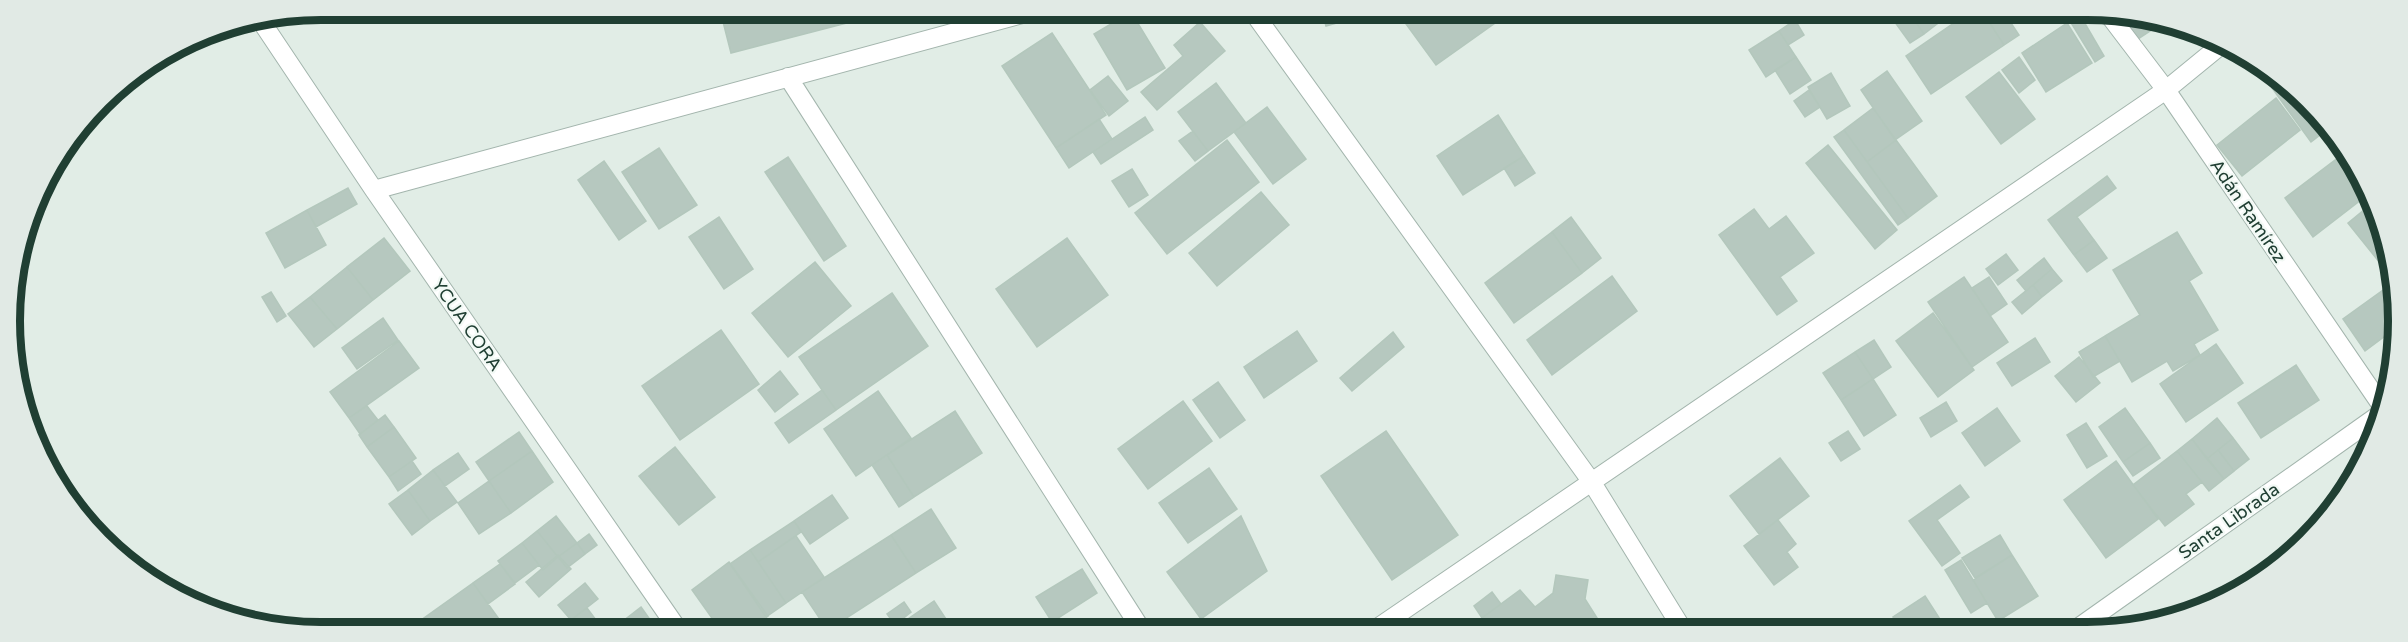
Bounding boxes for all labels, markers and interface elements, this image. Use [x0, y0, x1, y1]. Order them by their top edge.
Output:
street label: Adán Ramírez [2205, 155, 2291, 267]
street label: YCUA CORA [427, 275, 507, 375]
street label: Santa Librada [2174, 478, 2284, 564]

